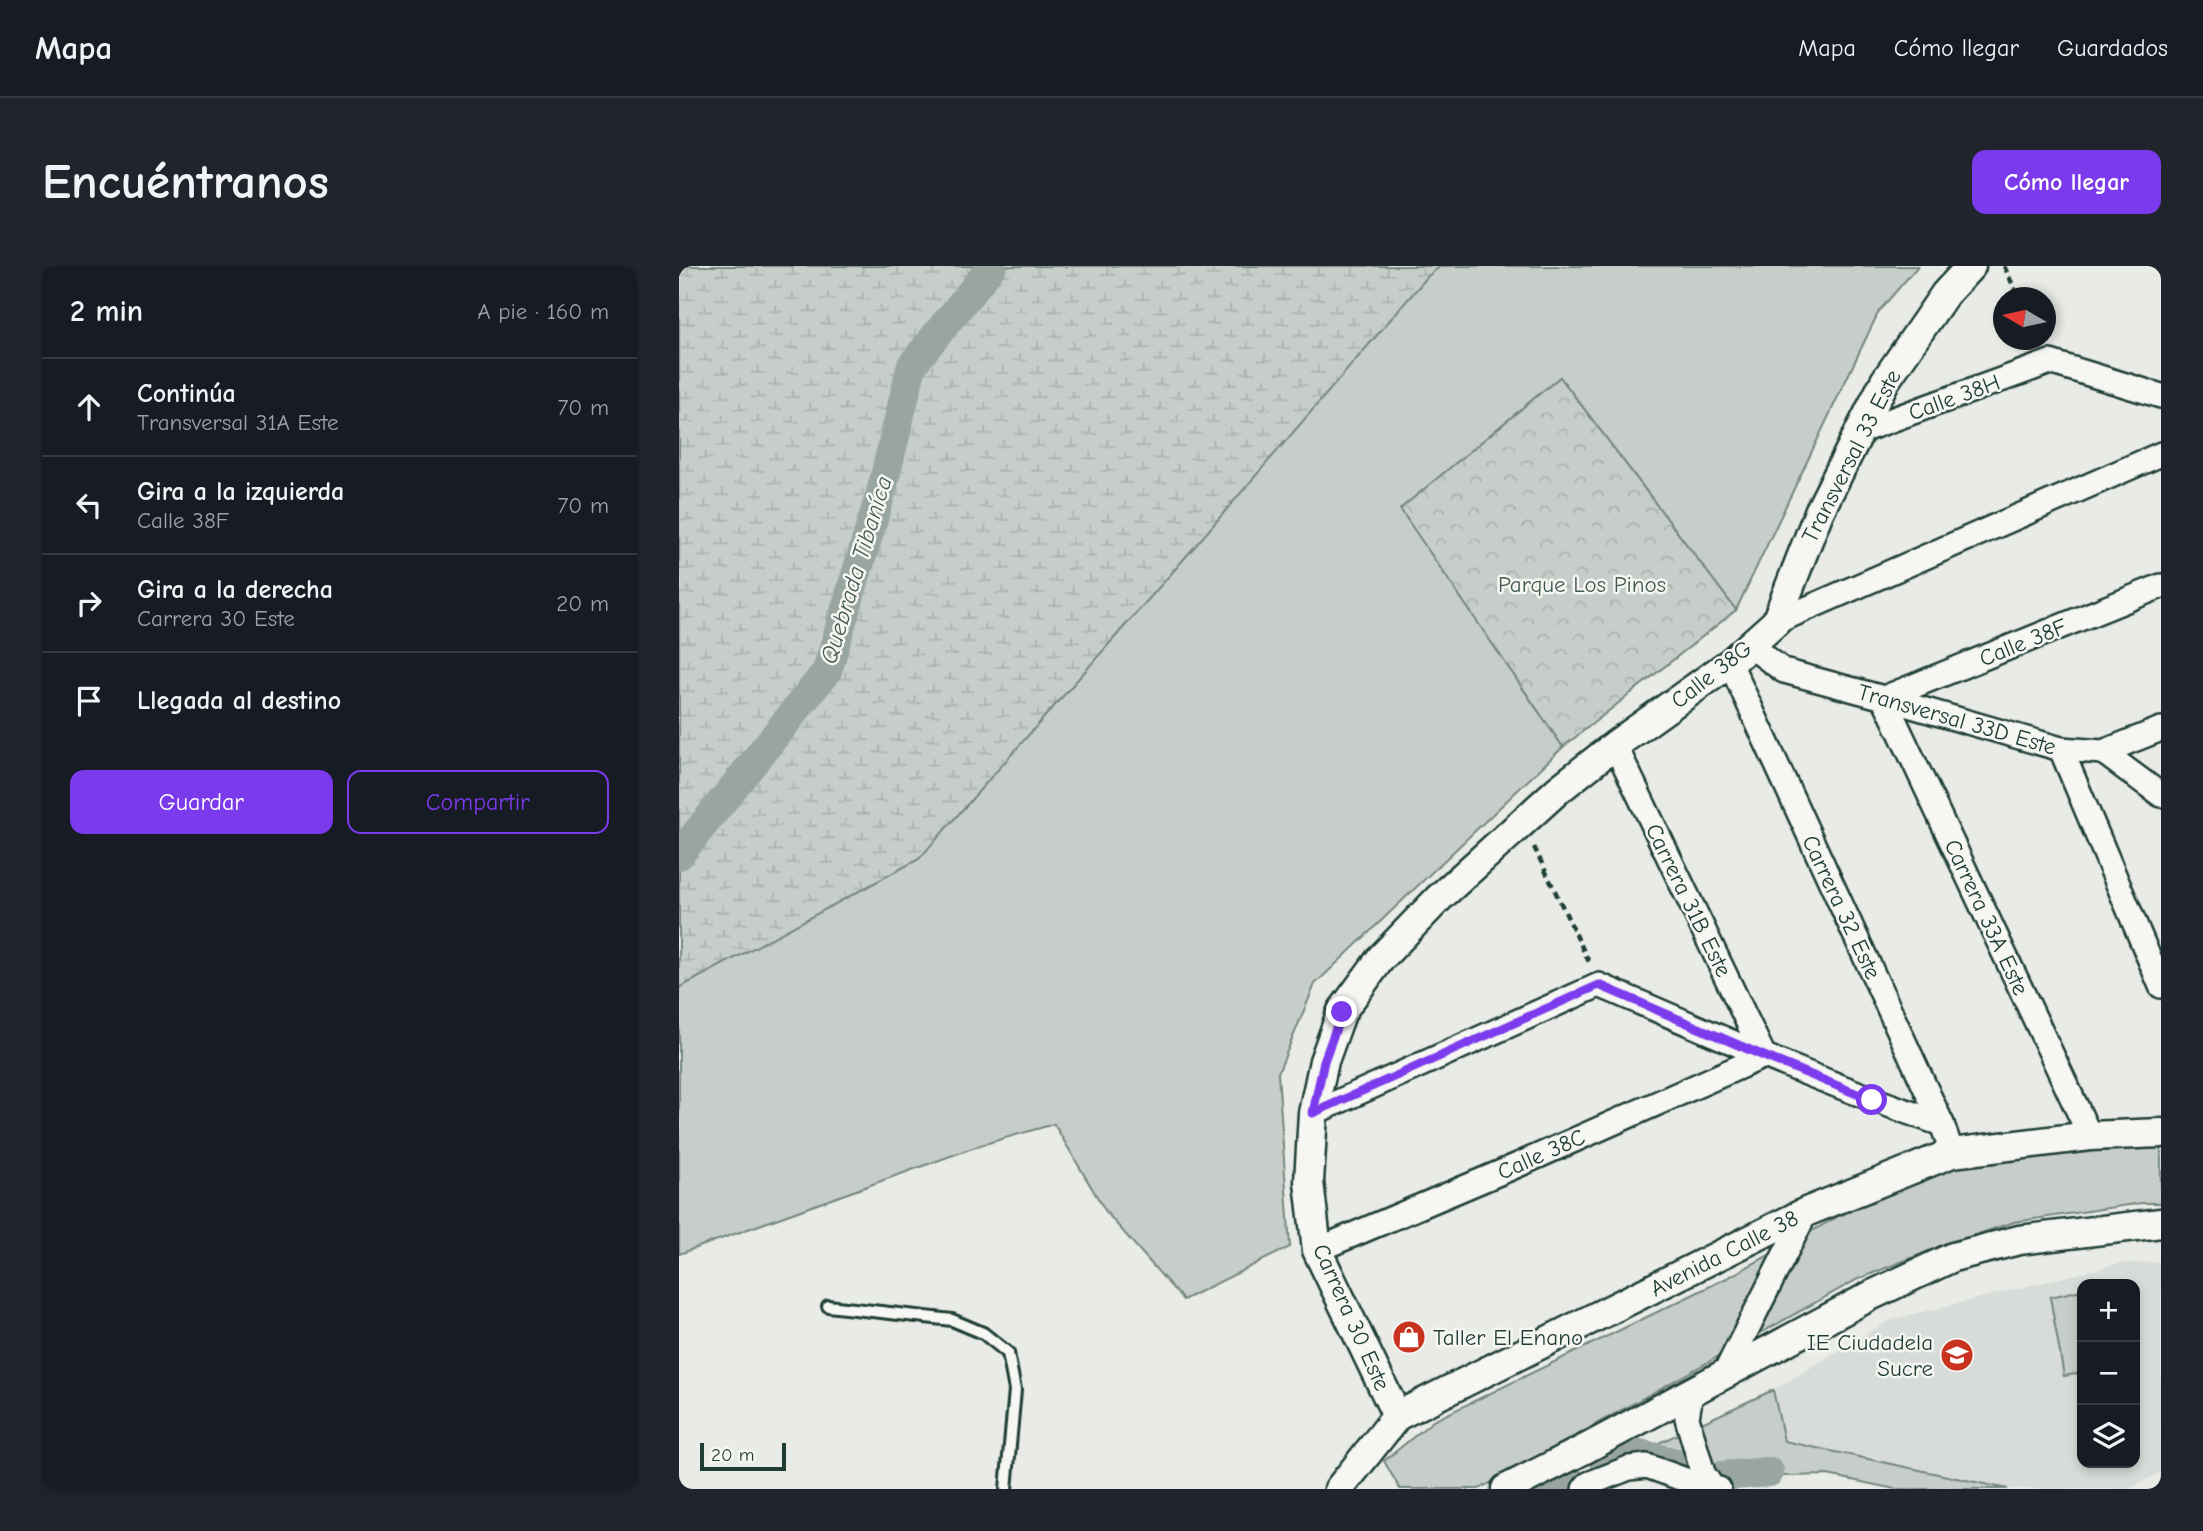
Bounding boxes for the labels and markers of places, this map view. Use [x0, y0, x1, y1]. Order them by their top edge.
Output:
shop icon: Taller El Enano [1390, 1318, 1428, 1356]
place label: Taller El Enano [1433, 1324, 1583, 1351]
place label: IE Ciudadela Sucre [1807, 1329, 1933, 1382]
school or university icon: IE Ciudadela Sucre [1938, 1336, 1976, 1374]

